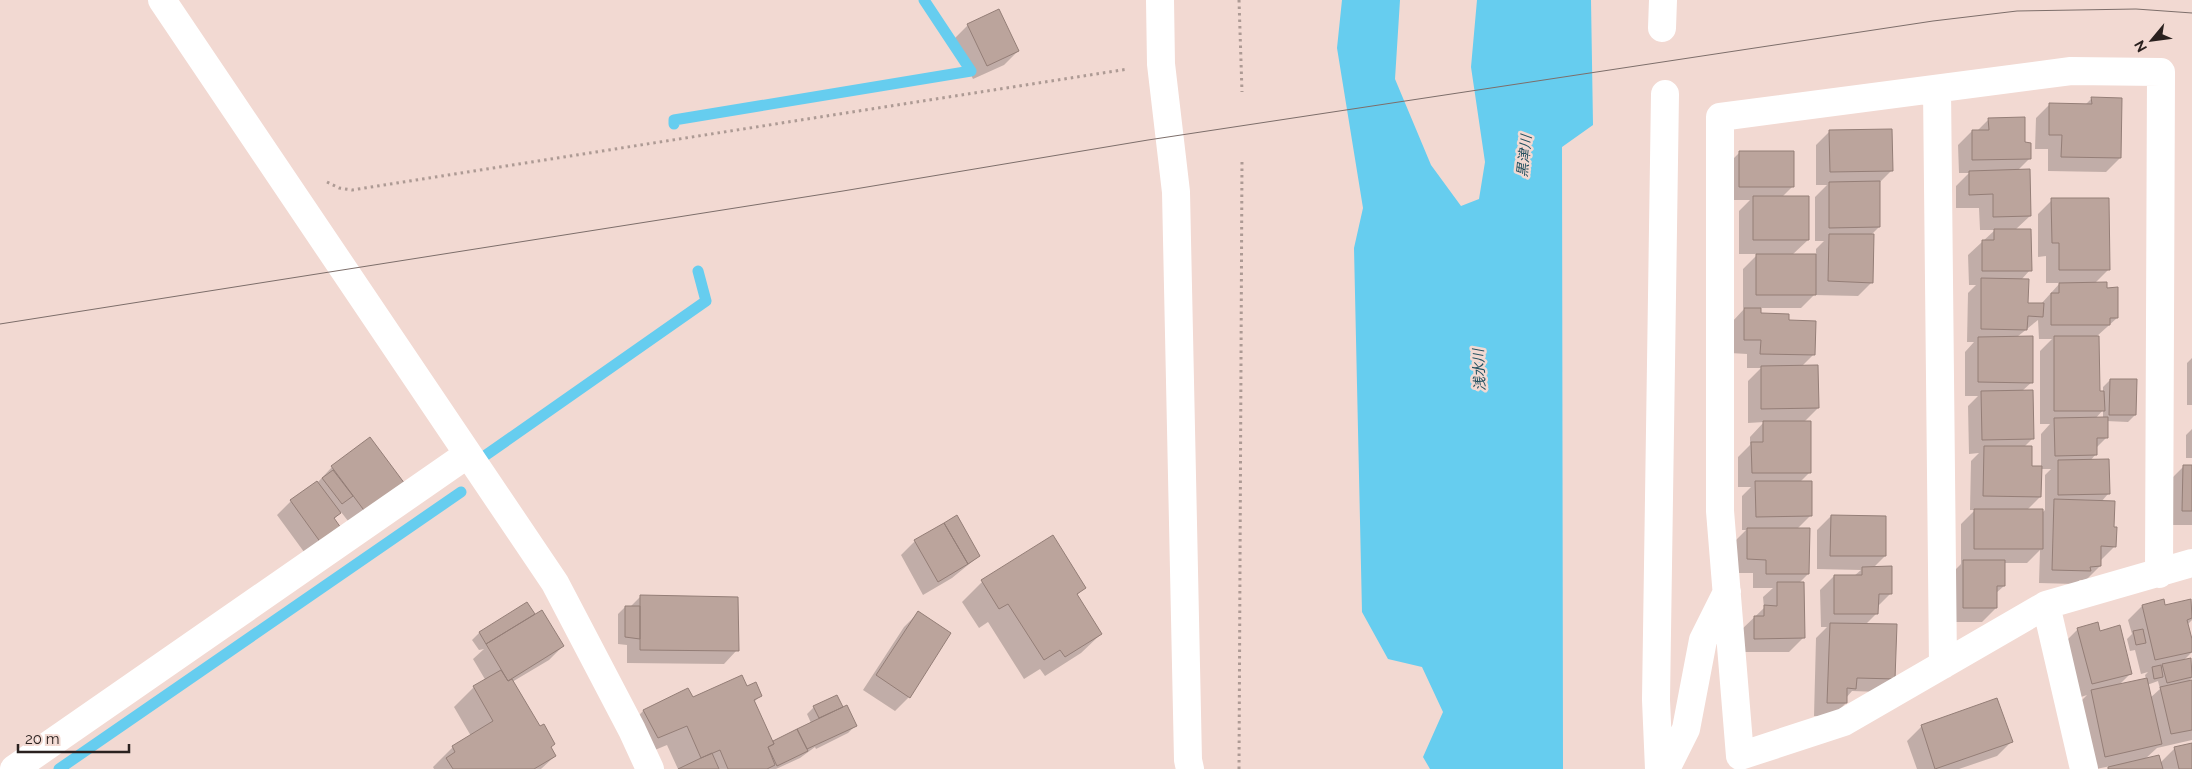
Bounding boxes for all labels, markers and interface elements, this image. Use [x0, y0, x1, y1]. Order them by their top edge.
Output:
north arrow [2127, 15, 2177, 65]
text: N [2131, 38, 2150, 55]
water label: 黒津川 [1514, 132, 1534, 178]
water label: 浅水川 [1470, 347, 1488, 391]
scale bar [18, 722, 129, 754]
text: 20 m [25, 730, 60, 748]

